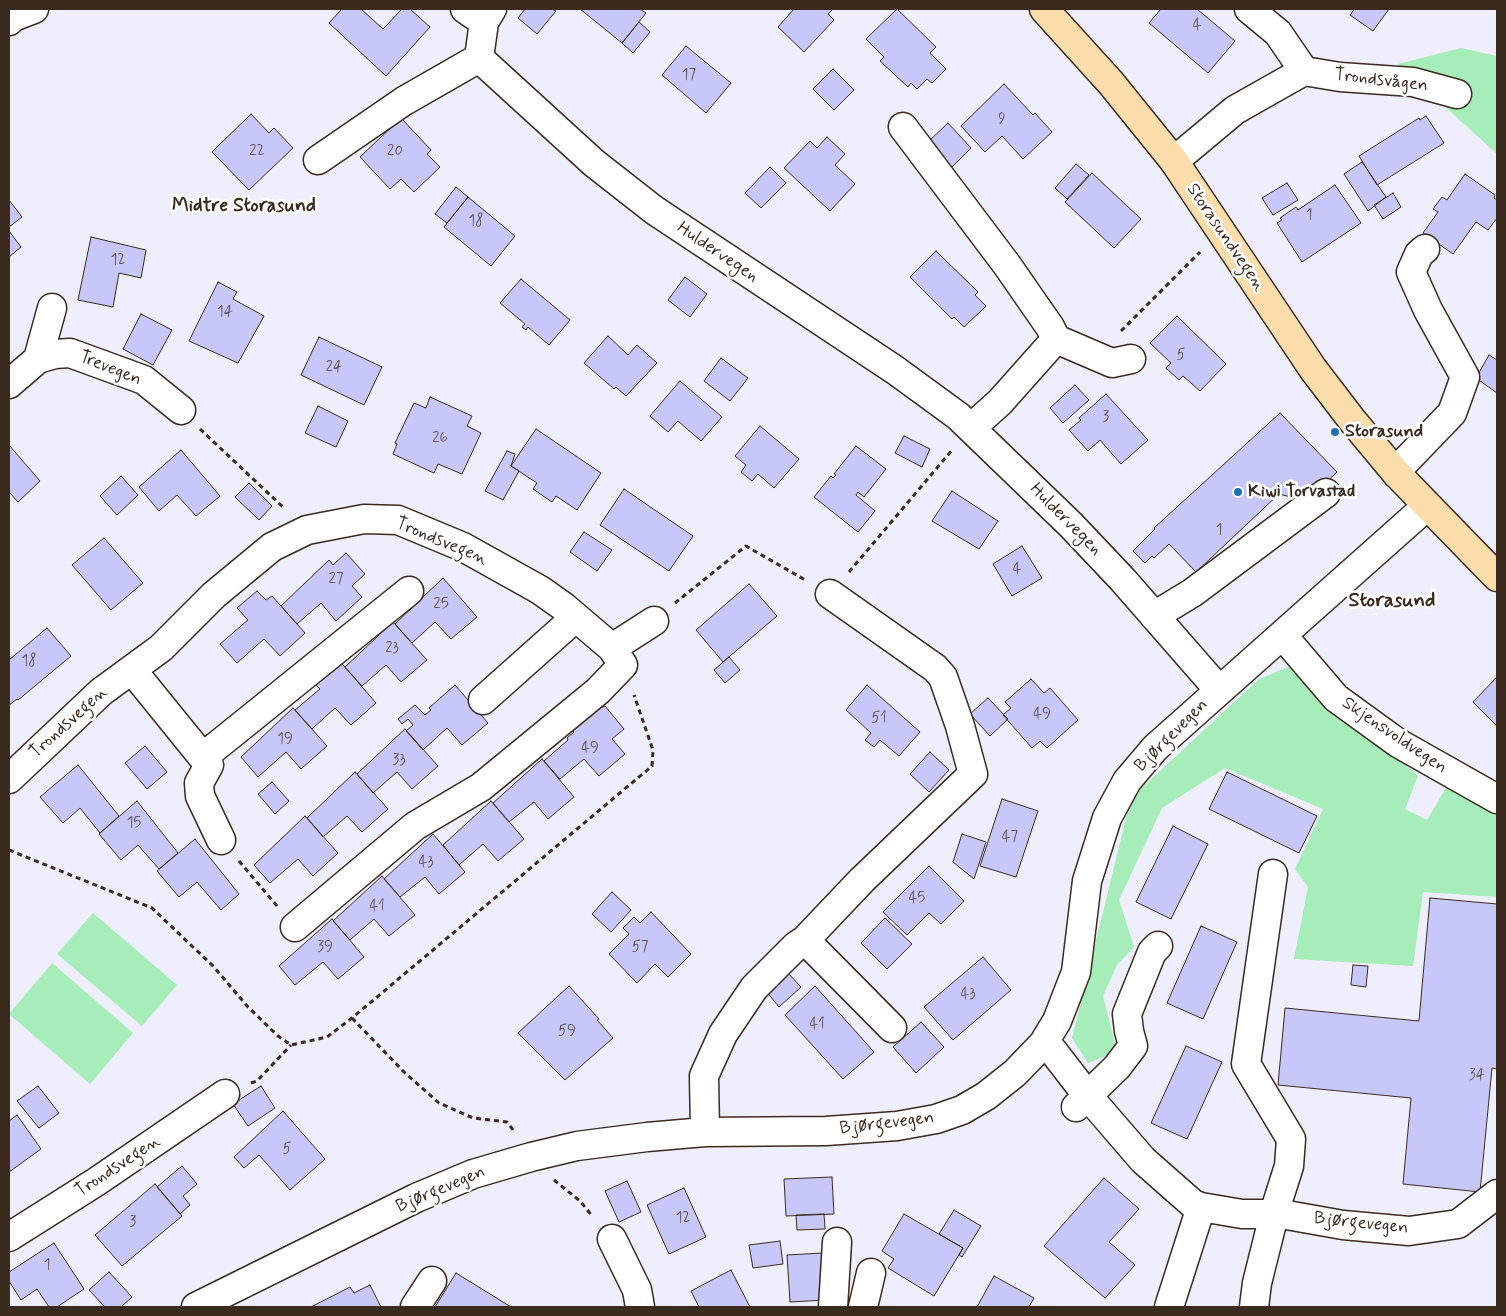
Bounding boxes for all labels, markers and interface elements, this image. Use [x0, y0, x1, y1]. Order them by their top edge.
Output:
house number: 4 [1193, 17, 1201, 35]
street label: Trondsvågen [1333, 65, 1429, 97]
house number: 17 [682, 67, 696, 85]
house number: 9 [998, 111, 1006, 129]
house number: 22 [249, 143, 265, 161]
house number: 20 [387, 143, 403, 161]
street label: Storasundvegen [1181, 180, 1269, 296]
district label: Midtre Storasund [172, 196, 316, 218]
house number: 1 [1306, 207, 1312, 225]
house number: 18 [469, 213, 483, 231]
street label: Huldervegen [672, 218, 762, 288]
house number: 12 [111, 252, 125, 270]
house number: 14 [217, 304, 233, 322]
street label: Trevegen [76, 347, 144, 391]
house number: 5 [1177, 347, 1185, 365]
house number: 24 [326, 359, 342, 377]
house number: 3 [1103, 409, 1109, 427]
place label: Storasund [1345, 421, 1423, 443]
marker: Storasund [1329, 426, 1341, 438]
house number: 26 [432, 430, 448, 448]
street label: Huldervegen [1024, 479, 1106, 561]
place label: Kiwi Torvastad [1248, 481, 1355, 503]
marker: Kiwi Torvastad [1232, 486, 1244, 498]
street label: Trondsvegen [392, 513, 490, 571]
house number: 1 [1216, 522, 1222, 540]
house number: 4 [1013, 561, 1021, 579]
house number: 27 [329, 571, 343, 589]
district label: Storasund [1349, 590, 1435, 614]
house number: 25 [433, 596, 449, 614]
house number: 23 [385, 640, 399, 658]
house number: 18 [22, 653, 36, 671]
street label: Trondsvegen [26, 682, 112, 764]
street label: Skjensvoldvegen [1337, 693, 1451, 779]
street label: Bjørgevegen [1131, 695, 1213, 777]
house number: 49 [1033, 706, 1051, 724]
house number: 51 [871, 710, 887, 728]
house number: 19 [277, 731, 293, 749]
house number: 49 [581, 740, 599, 758]
house number: 33 [392, 752, 406, 770]
house number: 15 [127, 815, 141, 833]
house number: 47 [1002, 829, 1018, 847]
house number: 43 [418, 854, 434, 872]
house number: 45 [909, 890, 925, 908]
house number: 41 [369, 898, 385, 916]
house number: 39 [317, 939, 333, 957]
house number: 57 [632, 939, 648, 957]
house number: 43 [960, 986, 976, 1004]
house number: 41 [809, 1016, 825, 1034]
house number: 59 [558, 1023, 576, 1041]
house number: 34 [1469, 1067, 1485, 1085]
street label: Bjørgevegen [839, 1107, 935, 1141]
street label: Trondsvegen [71, 1131, 165, 1203]
house number: 5 [283, 1141, 291, 1159]
street label: Bjørgevegen [393, 1162, 489, 1218]
street label: Bjørgevegen [1313, 1208, 1409, 1240]
house number: 12 [676, 1210, 690, 1228]
house number: 3 [130, 1214, 136, 1232]
house number: 1 [44, 1257, 50, 1275]

